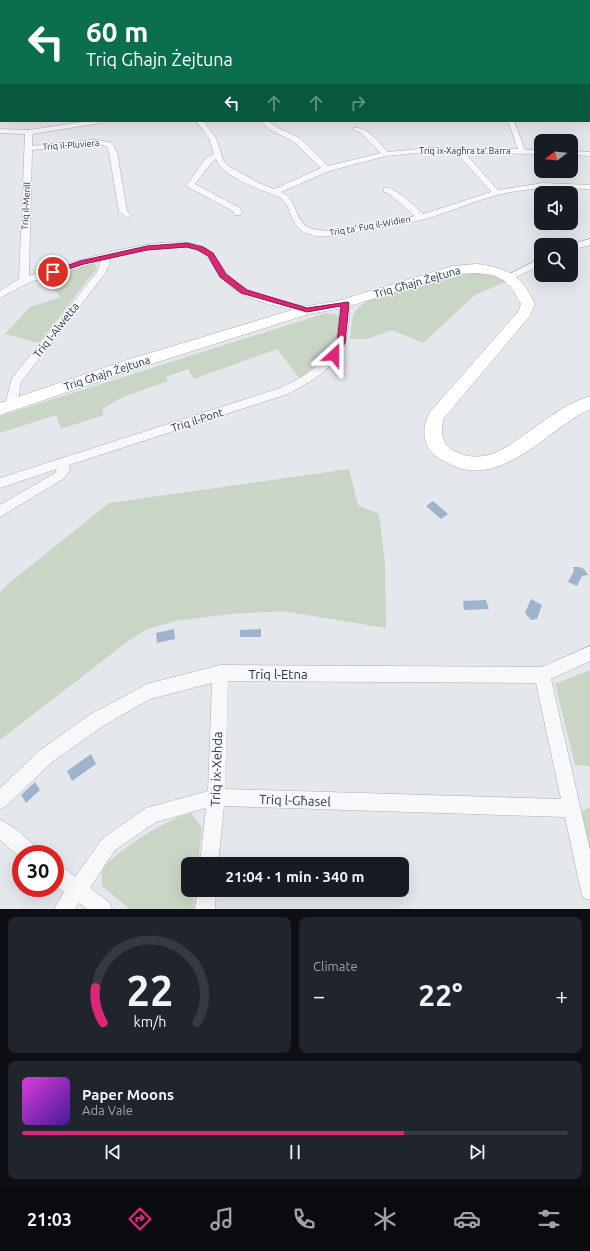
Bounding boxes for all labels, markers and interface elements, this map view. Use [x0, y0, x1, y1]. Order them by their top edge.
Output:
icon: left [20, 16, 72, 68]
text: 60 m [86, 16, 148, 47]
text: Triq Għajn Żejtuna [86, 49, 233, 69]
icon: left [221, 92, 243, 114]
icon: ahead [263, 92, 285, 114]
icon: ahead [305, 92, 327, 114]
icon: right [347, 92, 369, 114]
north arrow [534, 134, 578, 178]
map controls [534, 134, 578, 282]
street label: Triq il-Pluviera [42, 138, 100, 152]
street label: Triq ix-Xagħra ta' Barra [419, 146, 511, 156]
street label: Triq il-Merill [20, 181, 32, 230]
button: sound [534, 186, 578, 230]
street label: Triq ta' Fuq il-Widien [329, 214, 411, 238]
button: search [534, 238, 578, 282]
pin [36, 255, 70, 289]
icon: arrive [42, 261, 64, 283]
street label: Triq Għajn Żejtuna [372, 264, 462, 300]
street label: Triq l-Alwetta [31, 300, 81, 360]
position arrow [313, 334, 355, 376]
street label: Triq Għajn Żejtuna [62, 353, 152, 393]
street label: Triq il-Pont [170, 406, 225, 434]
street label: Triq l-Etna [248, 667, 308, 681]
street label: Triq ix-Xehda [208, 731, 224, 807]
street label: Triq l-Għasel [259, 792, 332, 808]
speed limit sign: 30 [12, 845, 64, 897]
text: 21:04 · 1 min · 340 m [226, 868, 364, 885]
text: Climate [313, 959, 358, 973]
text: 22 [126, 967, 173, 1014]
text: 22° [418, 978, 463, 1012]
text: − [313, 983, 325, 1008]
text: + [556, 983, 568, 1008]
text: km/h [133, 1014, 166, 1030]
text: Paper Moons [82, 1086, 174, 1103]
text: Ada Vale [82, 1103, 133, 1117]
icon: previous [102, 1141, 124, 1163]
icon: pause [284, 1141, 306, 1163]
icon: next [466, 1141, 488, 1163]
icon: directions [126, 1205, 154, 1233]
icon: music [208, 1205, 236, 1233]
icon: phone [290, 1205, 318, 1233]
icon: climate [371, 1205, 399, 1233]
icon: car [453, 1205, 481, 1233]
icon: filters [535, 1205, 563, 1233]
text: 21:03 [27, 1209, 72, 1229]

